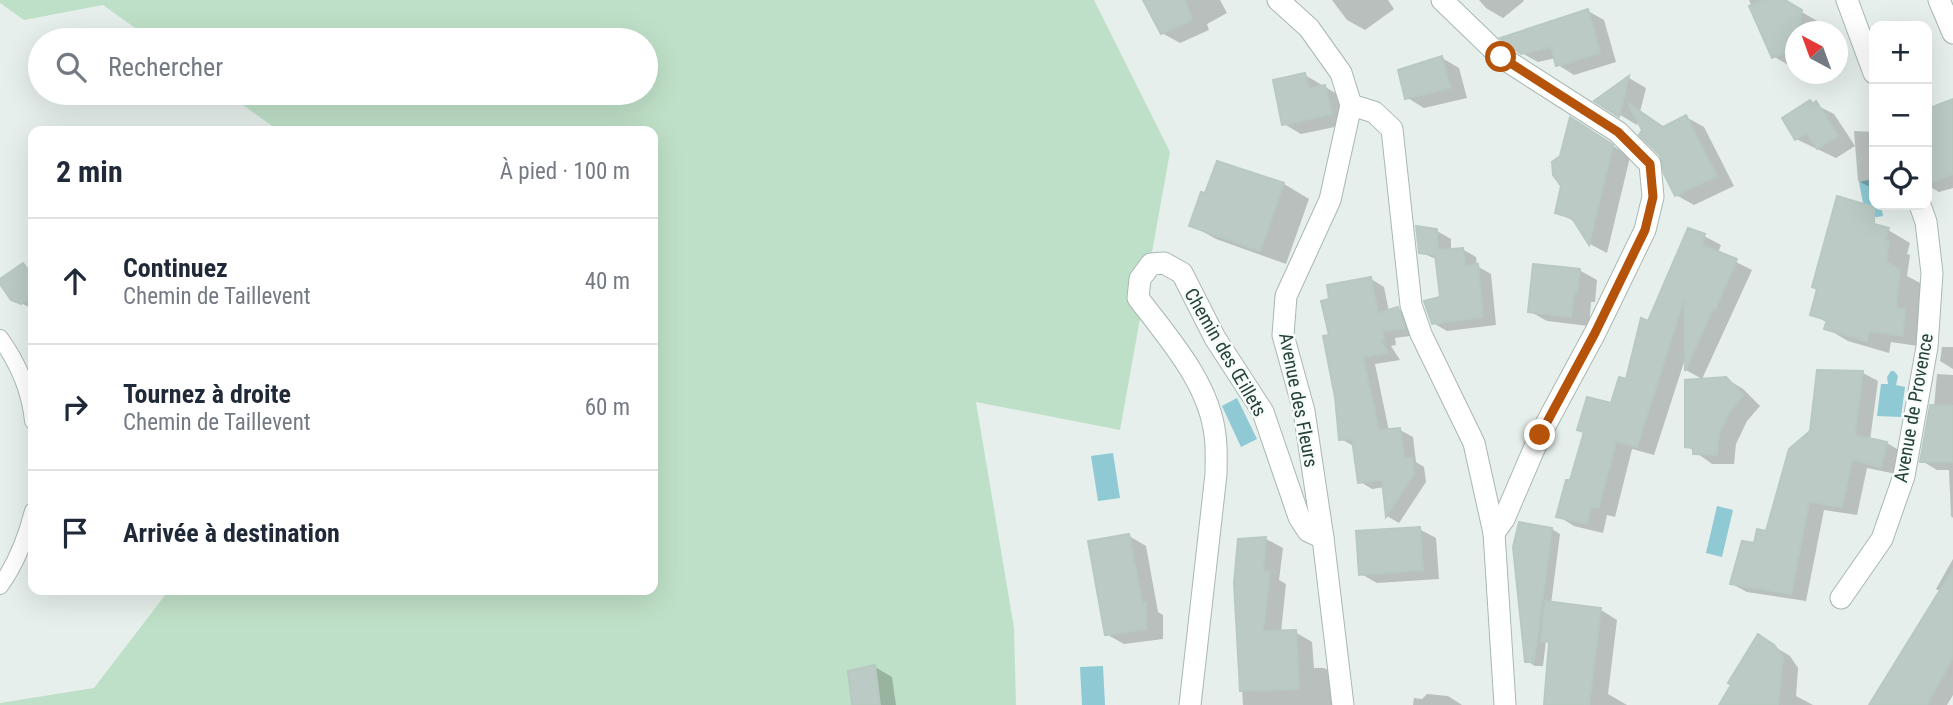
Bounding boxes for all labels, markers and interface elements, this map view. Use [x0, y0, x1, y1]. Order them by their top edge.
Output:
north arrow [1785, 21, 1848, 84]
map controls [1869, 21, 1932, 210]
button: + [1869, 21, 1932, 84]
search box [28, 28, 658, 105]
route start [1485, 41, 1516, 72]
icon: search [52, 48, 90, 86]
text: Rechercher [108, 52, 223, 82]
button: − [1869, 84, 1932, 147]
button: locate [1869, 147, 1932, 210]
text: 2 min [56, 154, 123, 189]
text: À pied · 100 m [500, 158, 630, 185]
text: Continuez [123, 253, 228, 283]
icon: ahead [56, 262, 94, 300]
text: 40 m [585, 268, 630, 295]
text: Chemin de Taillevent [123, 283, 311, 310]
street label: Chemin des Œillets [1180, 284, 1272, 421]
street label: Avenue des Fleurs [1274, 331, 1323, 469]
street label: Avenue de Provence [1889, 332, 1938, 484]
text: Tournez à droite [123, 379, 291, 409]
icon: right [56, 388, 94, 426]
text: 60 m [585, 394, 630, 421]
text: Chemin de Taillevent [123, 409, 311, 436]
route end [1524, 419, 1555, 450]
icon: arrive [56, 514, 94, 552]
text: Arrivée à destination [123, 518, 340, 548]

